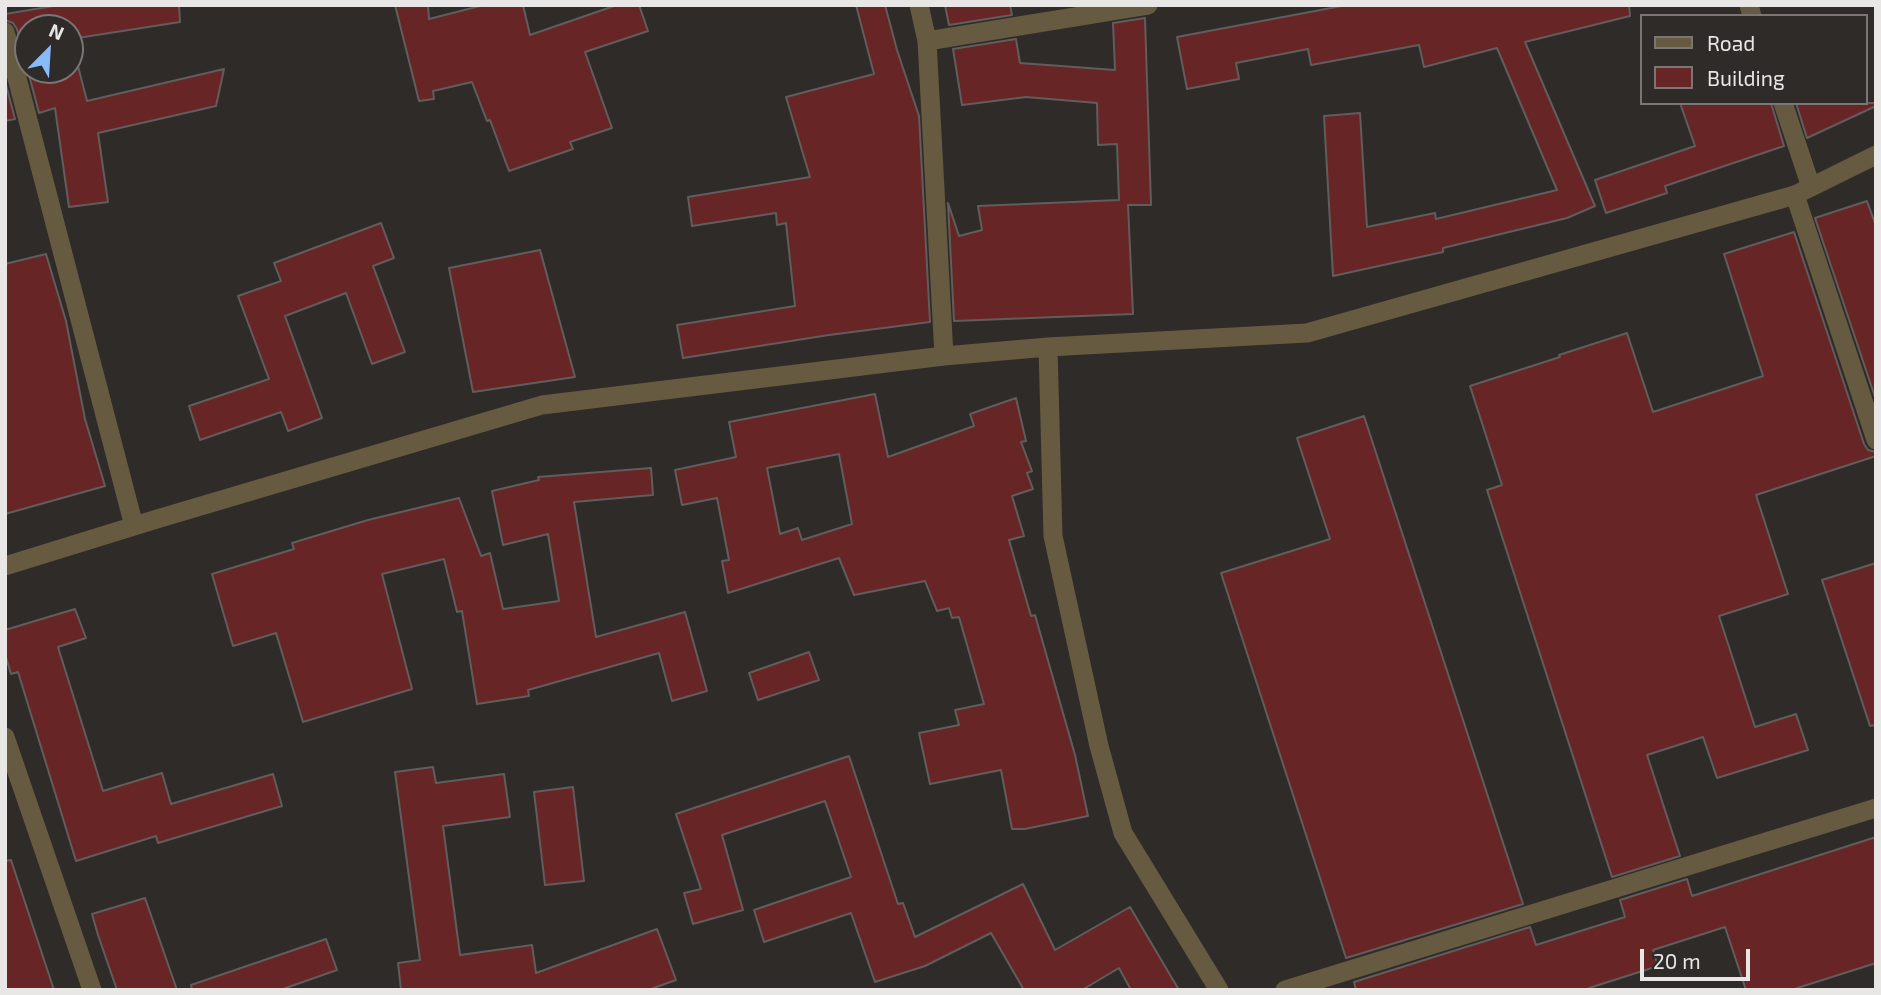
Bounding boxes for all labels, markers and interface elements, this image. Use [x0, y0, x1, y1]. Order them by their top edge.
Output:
north arrow [14, 14, 84, 84]
legend [1640, 14, 1867, 105]
text: N [46, 18, 68, 44]
text: Road [1707, 30, 1755, 55]
text: Building [1707, 65, 1785, 90]
scale bar [1643, 936, 1753, 980]
text: 20 m [1653, 948, 1701, 973]

